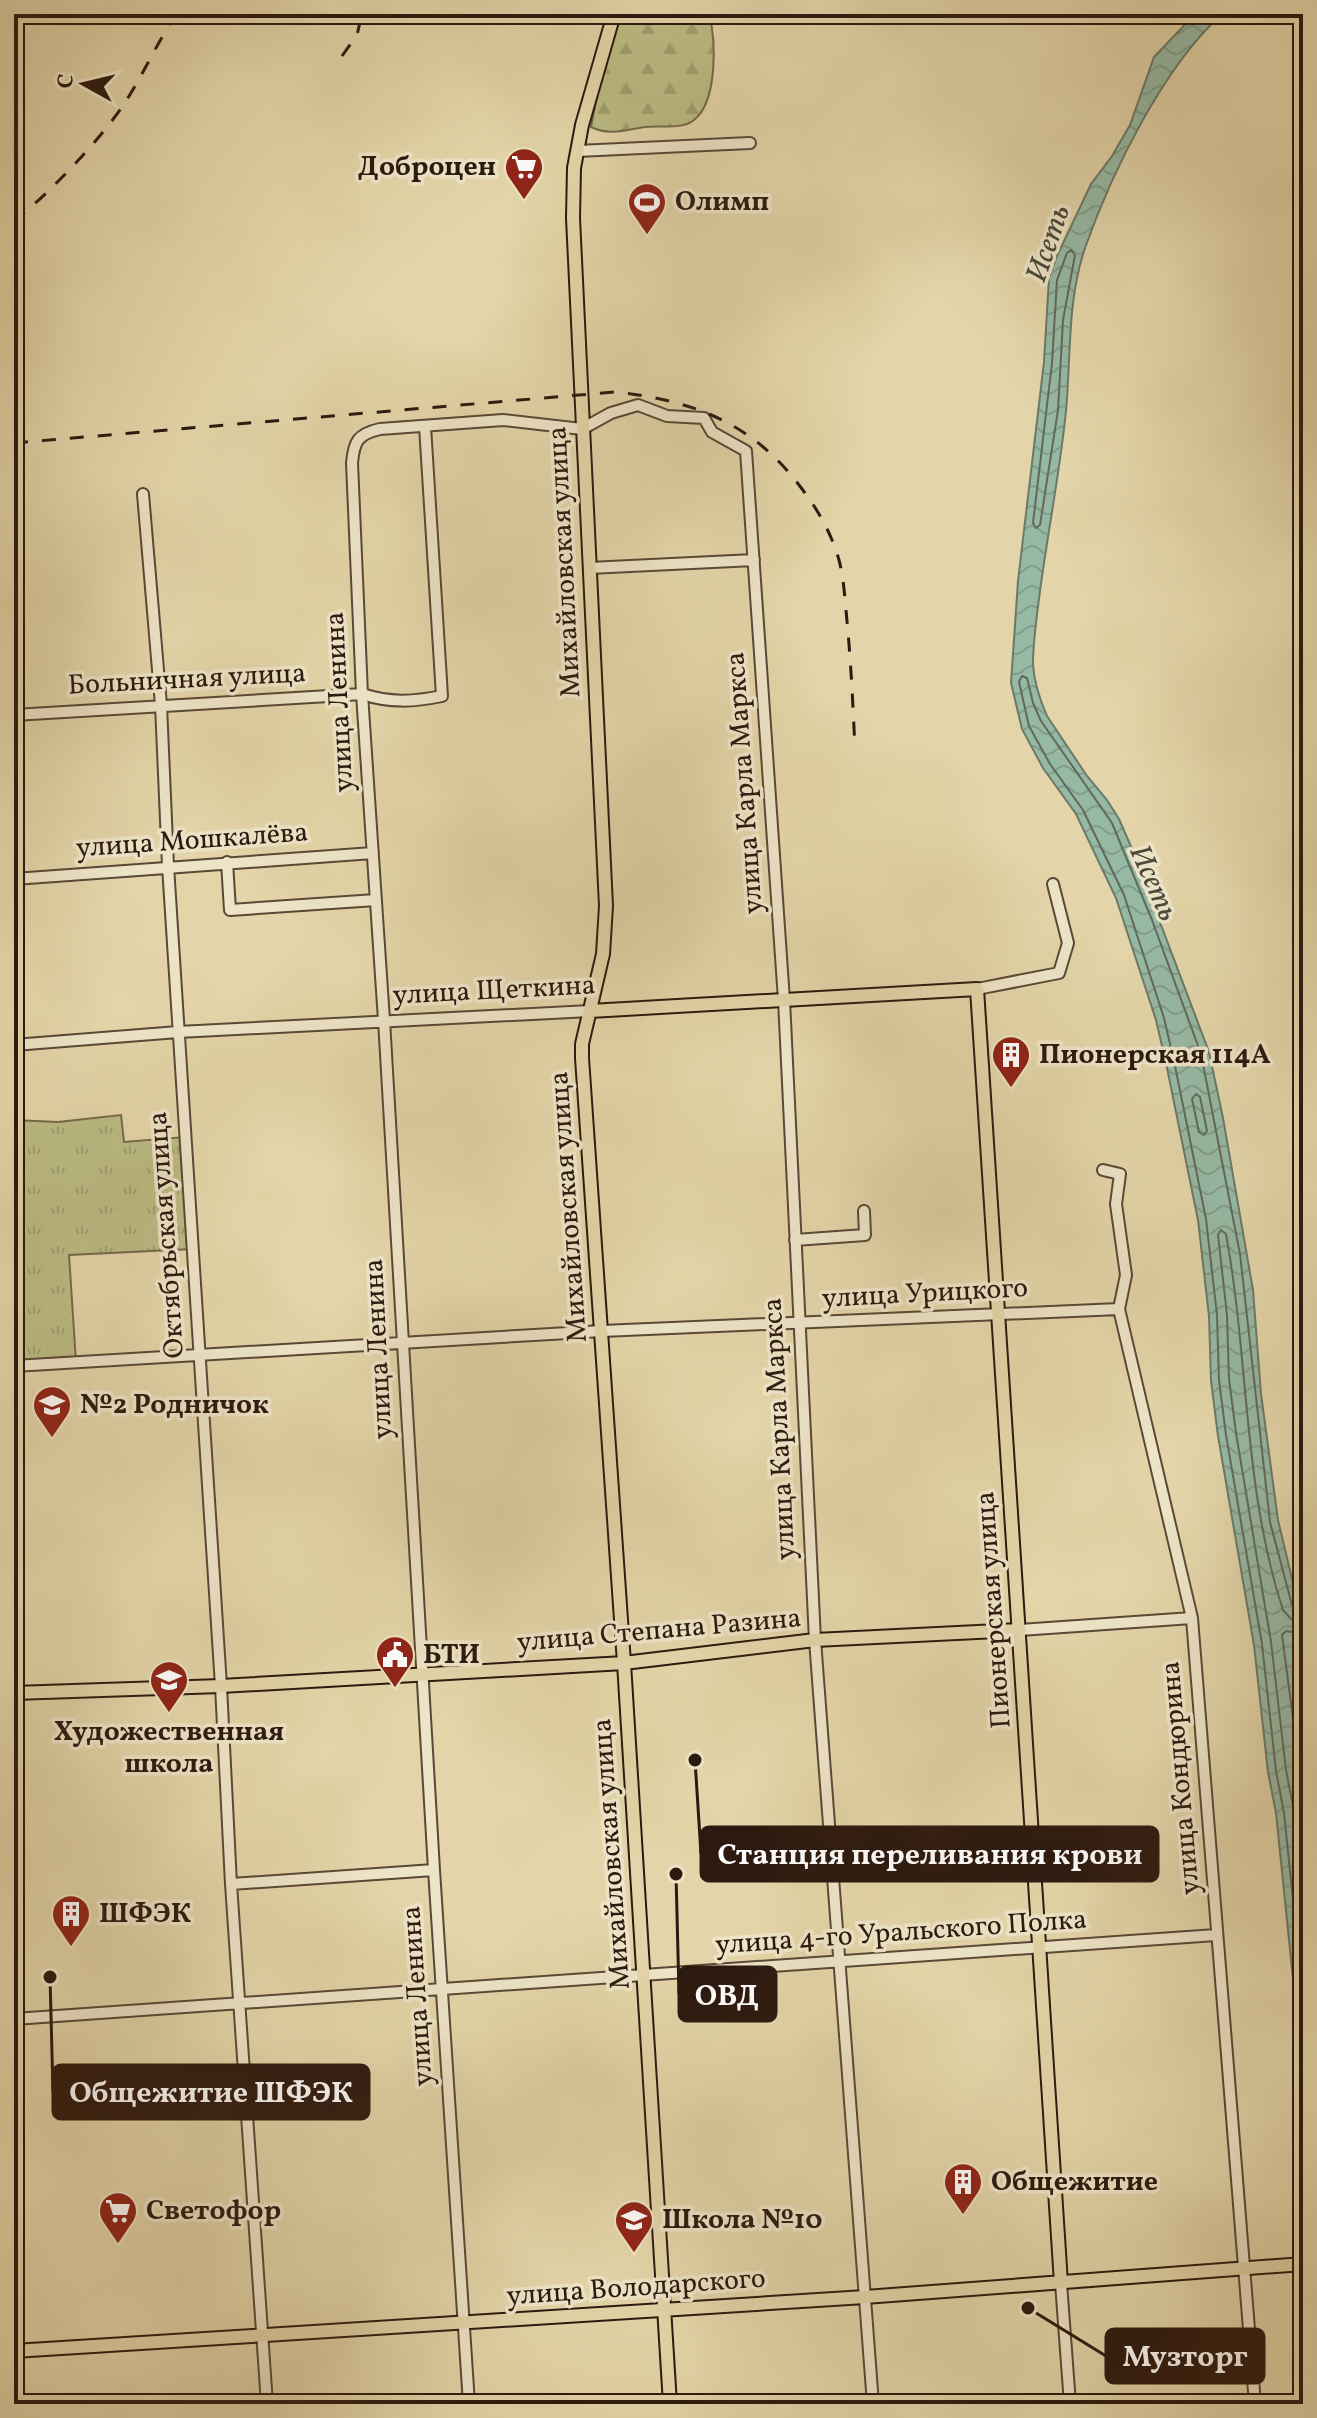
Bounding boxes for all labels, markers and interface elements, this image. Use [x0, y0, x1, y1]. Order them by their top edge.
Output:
north arrow [44, 44, 124, 124]
text: С [50, 72, 83, 91]
supermarket icon: Доброцен [503, 146, 545, 201]
place label: Доброцен [358, 148, 496, 187]
sports icon: Олимп [626, 181, 668, 236]
place label: Олимп [675, 183, 769, 222]
water label: Исеть [1016, 200, 1082, 288]
street label: Михайловская улица [538, 425, 592, 699]
street label: улица Ленина [316, 611, 364, 793]
street label: улица Карла Маркса [716, 651, 774, 915]
street label: Больничная улица [67, 654, 307, 706]
street label: улица Мошкалёва [75, 813, 309, 869]
water label: Исеть [1118, 838, 1188, 928]
street label: улица Щеткина [391, 966, 597, 1016]
building icon: Пионерская 114А [990, 1034, 1032, 1089]
place label: Пионерская 114А [1039, 1036, 1271, 1075]
street label: Михайловская улица [540, 1070, 598, 1344]
street label: Октябрьская улица [139, 1110, 195, 1360]
street label: улица Ленина [355, 1258, 403, 1440]
street label: улица Урицкого [821, 1269, 1029, 1319]
street label: улица Карла Маркса [754, 1297, 806, 1561]
school or university icon: №2 Родничок [31, 1384, 73, 1439]
place label: №2 Родничок [80, 1386, 269, 1425]
street label: Пионерская улица [966, 1490, 1022, 1730]
street label: улица Степана Разина [515, 1599, 803, 1663]
public building icon: БТИ [374, 1634, 416, 1689]
place label: БТИ [423, 1636, 480, 1675]
school or university icon: Художественная школа [148, 1659, 190, 1714]
street label: улица Кондюрина [1151, 1660, 1211, 1896]
place label: Художественная школа [54, 1713, 284, 1784]
street label: Михайловская улица [583, 1717, 641, 1991]
callout: Станция переливания крови [701, 1827, 1158, 1881]
text: Станция переливания крови [717, 1835, 1143, 1877]
building icon: ШФЭК [50, 1893, 92, 1948]
place label: ШФЭК [99, 1895, 191, 1934]
street label: улица 4-го Уральского Полка [714, 1901, 1088, 1965]
street label: улица Ленина [392, 1904, 444, 2088]
callout: ОВД [679, 1967, 776, 2021]
text: ОВД [695, 1976, 759, 2018]
callout: Общежитие ШФЭК [53, 2065, 369, 2119]
text: Общежитие ШФЭК [69, 2073, 353, 2115]
building icon: Общежитие [942, 2161, 984, 2216]
place label: Общежитие [991, 2163, 1158, 2202]
supermarket icon: Светофор [97, 2190, 139, 2245]
place label: Светофор [146, 2192, 281, 2231]
school or university icon: Школа №10 [613, 2199, 655, 2254]
place label: Школа №10 [662, 2201, 823, 2240]
street label: улица Володарского [505, 2259, 767, 2317]
callout: Музторг [1106, 2329, 1264, 2383]
text: Музторг [1122, 2337, 1248, 2379]

